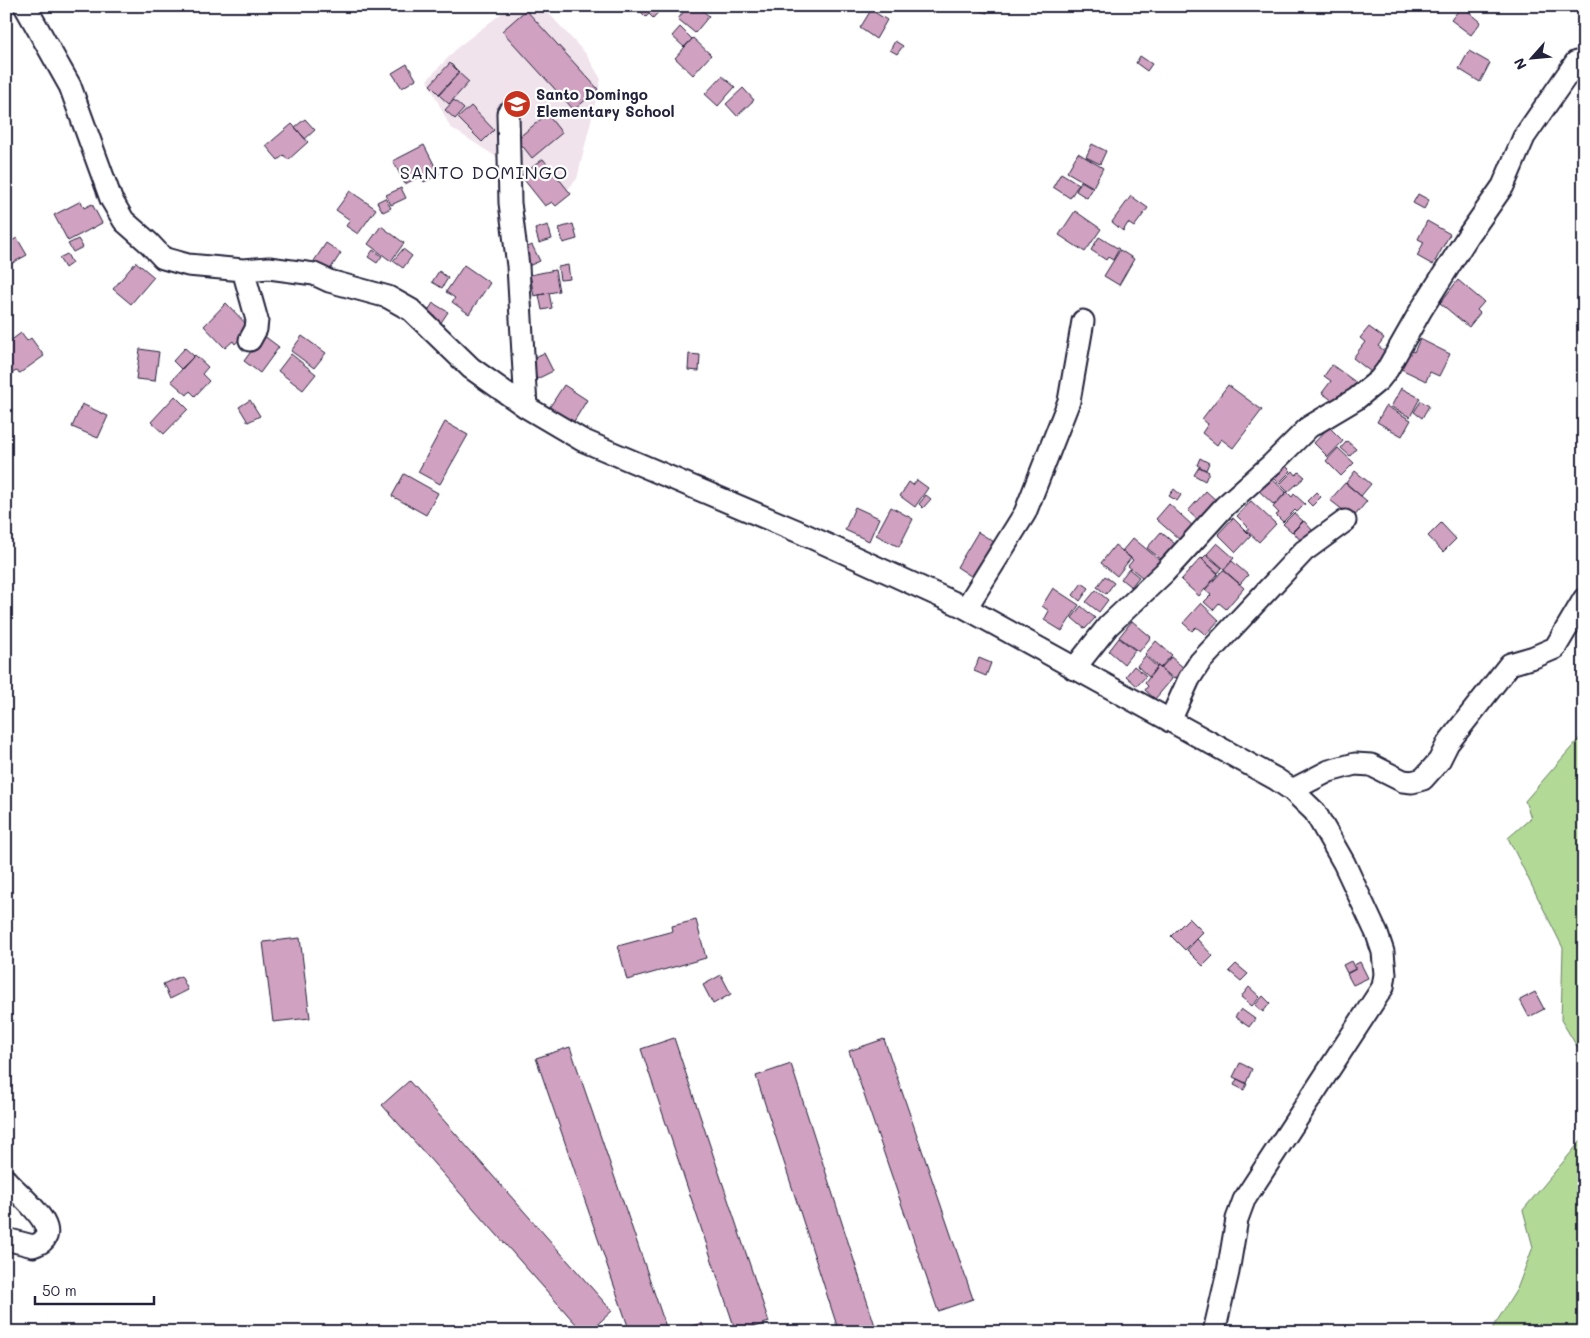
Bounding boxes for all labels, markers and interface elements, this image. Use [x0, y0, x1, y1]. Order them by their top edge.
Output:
north arrow [1508, 32, 1558, 82]
text: N [1509, 55, 1531, 73]
place label: Santo Domingo Elementary School [536, 84, 675, 121]
school or university icon: Santo Domingo Elementary School [502, 89, 532, 119]
district label: SANTO DOMINGO [400, 160, 568, 184]
scale bar [35, 1273, 154, 1305]
text: 50 m [42, 1280, 77, 1300]

